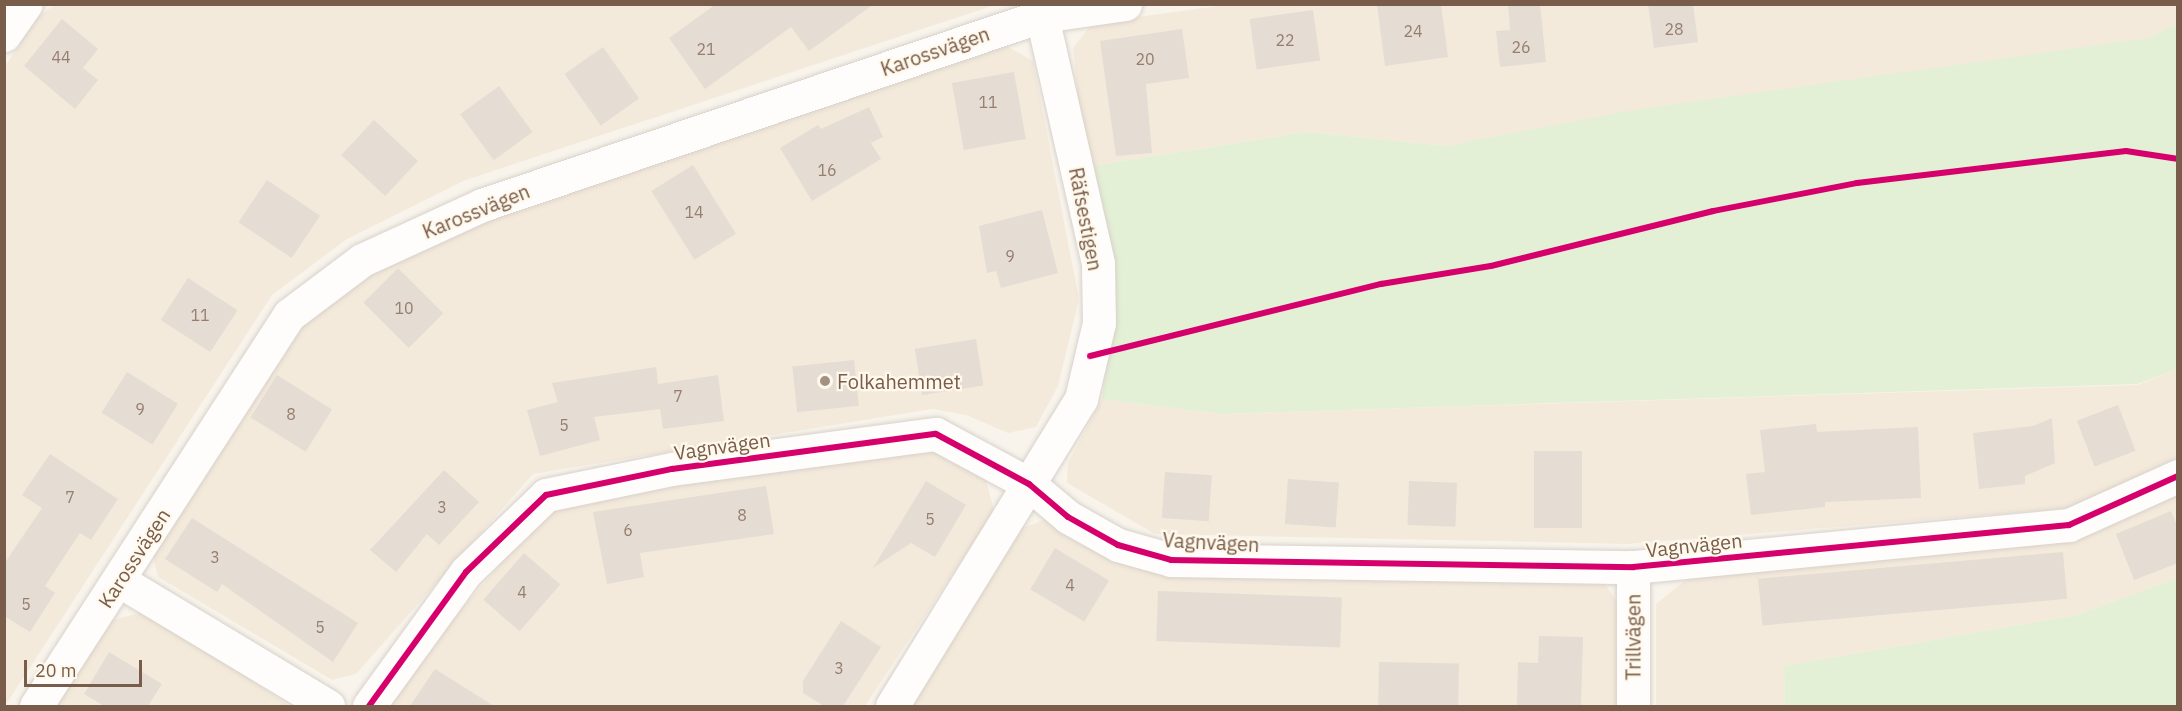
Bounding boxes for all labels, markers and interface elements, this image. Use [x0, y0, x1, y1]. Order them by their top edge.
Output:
house number: 28 [1664, 19, 1684, 39]
street label: Karossvägen [877, 21, 993, 81]
house number: 24 [1403, 21, 1423, 41]
house number: 22 [1275, 30, 1295, 50]
house number: 26 [1511, 37, 1531, 57]
house number: 21 [696, 39, 716, 59]
house number: 44 [51, 47, 71, 67]
house number: 20 [1135, 49, 1155, 69]
house number: 11 [978, 92, 998, 112]
house number: 16 [817, 160, 837, 180]
street label: Räfsestigen [1064, 165, 1108, 273]
street label: Karossvägen [419, 179, 533, 243]
house number: 14 [684, 202, 704, 222]
house number: 9 [1005, 246, 1015, 266]
house number: 10 [394, 298, 414, 318]
house number: 11 [190, 305, 210, 325]
place label: Folkahemmet [837, 369, 961, 393]
marker: Folkahemmet [818, 374, 832, 388]
house number: 7 [673, 386, 683, 406]
house number: 9 [135, 399, 145, 419]
house number: 8 [286, 404, 296, 424]
house number: 5 [559, 415, 569, 435]
street label: Vagnvägen [672, 427, 772, 465]
house number: 7 [65, 487, 75, 507]
house number: 3 [437, 497, 447, 517]
street label: Karossvägen [93, 504, 175, 612]
house number: 8 [737, 505, 747, 525]
house number: 5 [925, 509, 935, 529]
house number: 6 [623, 520, 633, 540]
street label: Vagnvägen [1162, 527, 1260, 557]
street label: Vagnvägen [1644, 528, 1744, 562]
house number: 3 [210, 547, 220, 567]
house number: 4 [1065, 575, 1075, 595]
house number: 4 [517, 582, 527, 602]
house number: 5 [21, 594, 31, 614]
street label: Trillvägen [1621, 594, 1645, 680]
house number: 5 [315, 617, 325, 637]
scale bar [27, 648, 146, 686]
house number: 3 [834, 658, 844, 678]
text: 20 m [35, 659, 77, 682]

